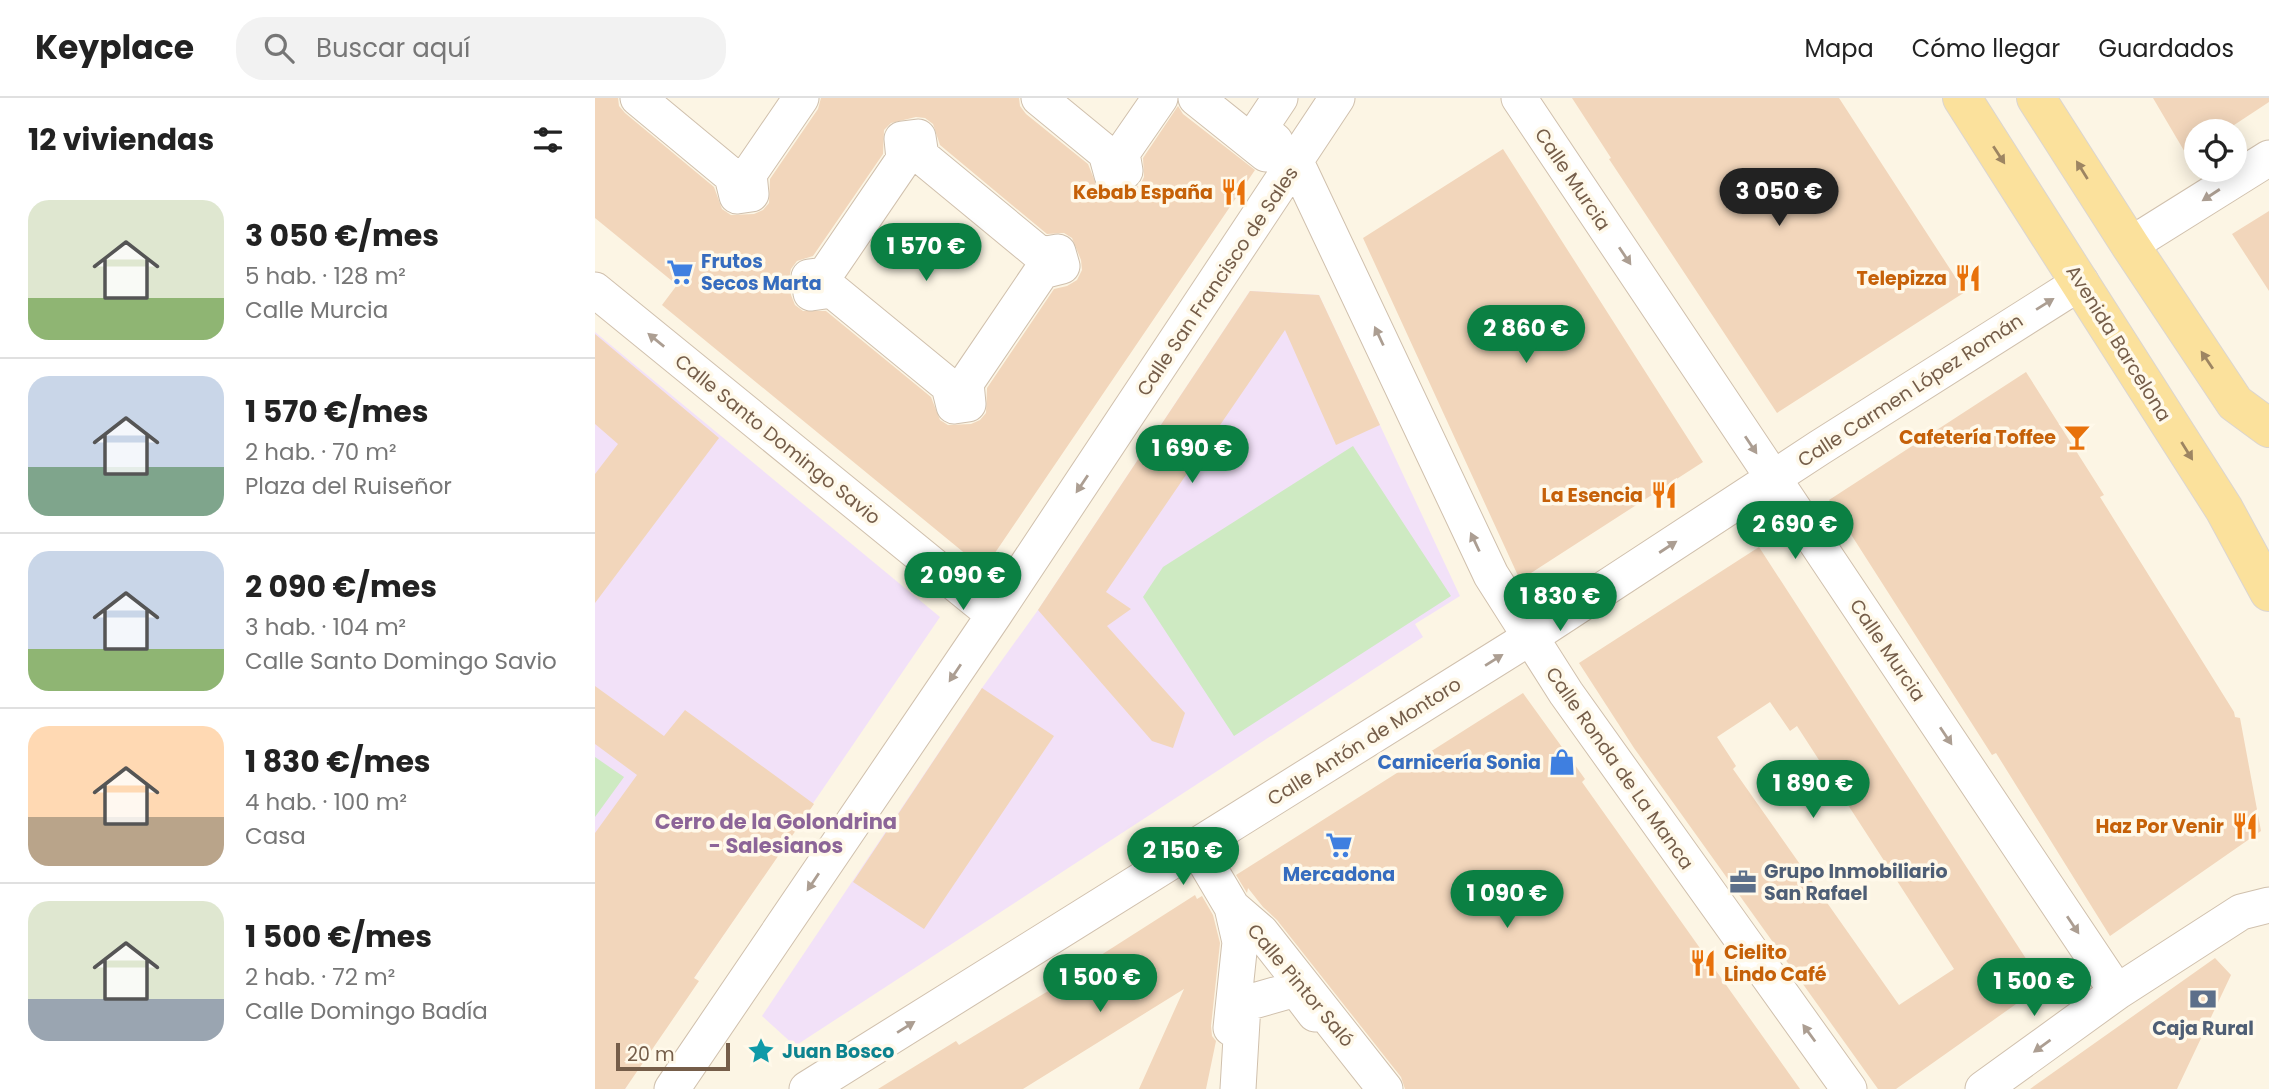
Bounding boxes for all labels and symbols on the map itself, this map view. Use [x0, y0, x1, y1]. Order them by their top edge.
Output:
street label: Calle Murcia [1528, 123, 1617, 236]
one-way arrow [1993, 146, 2006, 165]
street label: Calle San Francisco de Sales [1130, 161, 1305, 401]
one-way arrow [2076, 161, 2089, 180]
pin: 3 050 € [1714, 169, 1844, 228]
restaurant icon: Kebab España [1219, 177, 1249, 207]
place label: Kebab España [1073, 179, 1213, 206]
one-way arrow [2202, 188, 2221, 201]
pin: 1 570 € [861, 223, 991, 283]
one-way arrow [1618, 247, 1631, 266]
place label: Frutos Secos Marta [701, 248, 822, 297]
supermarket icon: Frutos Secos Marta [665, 257, 695, 287]
street label: Avenida Barcelona [2060, 260, 2178, 427]
restaurant icon: Telepizza [1953, 263, 1983, 293]
place label: Telepizza [1857, 265, 1947, 292]
one-way arrow [2035, 298, 2055, 311]
pin: 2 860 € [1461, 306, 1591, 365]
street label: Calle Carmen López Román [1792, 307, 2028, 474]
one-way arrow [1373, 326, 1384, 346]
one-way arrow [648, 333, 665, 348]
street label: Calle Santo Domingo Savio [669, 348, 886, 531]
one-way arrow [2201, 351, 2214, 370]
bar icon: Cafetería Toffee [2062, 422, 2092, 452]
place label: Cafetería Toffee [1899, 424, 2056, 451]
pin: 1 690 € [1127, 426, 1257, 485]
one-way arrow [1745, 436, 1758, 455]
one-way arrow [2180, 441, 2193, 460]
one-way arrow [1075, 474, 1088, 494]
restaurant icon: La Esencia [1649, 480, 1679, 510]
place label: La Esencia [1542, 482, 1643, 509]
pin: 2 690 € [1730, 502, 1860, 561]
one-way arrow [1469, 532, 1481, 552]
one-way arrow [1658, 540, 1678, 553]
pin: 2 090 € [898, 552, 1028, 612]
pin: 1 830 € [1495, 574, 1625, 633]
street label: Calle Murcia [1843, 594, 1932, 707]
one-way arrow [1485, 653, 1504, 666]
street label: Calle Ronda de La Manca [1539, 661, 1700, 875]
one-way arrow [948, 664, 962, 682]
street label: Calle Antón de Montoro [1262, 671, 1466, 812]
one-way arrow [1939, 727, 1953, 745]
shop icon: Carnicería Sonia [1547, 747, 1577, 777]
place label: Carnicería Sonia [1378, 749, 1541, 776]
pin: 1 890 € [1748, 760, 1878, 820]
district label: Cerro de la Golondrina - Salesianos [655, 807, 897, 860]
restaurant icon: Haz Por Venir [2230, 811, 2260, 841]
place label: Haz Por Venir [2096, 813, 2224, 840]
pin: 2 150 € [1118, 828, 1248, 887]
supermarket icon: Mercadona [1324, 830, 1354, 860]
place label: Grupo Inmobiliario San Rafael [1764, 858, 1948, 907]
place label: Mercadona [1283, 861, 1395, 888]
office icon: Grupo Inmobiliario San Rafael [1728, 867, 1758, 897]
pin: 1 090 € [1442, 870, 1572, 930]
one-way arrow [807, 872, 820, 891]
one-way arrow [2066, 916, 2079, 935]
street label: Calle Pintor Saló [1241, 918, 1360, 1053]
place label: Cielito Lindo Café [1724, 939, 1827, 988]
restaurant icon: Cielito Lindo Café [1688, 948, 1718, 978]
pin: 1 500 € [1035, 954, 1165, 1014]
pin: 1 500 € [1969, 958, 2099, 1018]
bank icon: Caja Rural [2188, 984, 2218, 1014]
place label: Caja Rural [2152, 1015, 2254, 1042]
one-way arrow [897, 1020, 916, 1033]
one-way arrow [1802, 1024, 1816, 1042]
place icon: Juan Bosco [746, 1036, 776, 1066]
place label: Juan Bosco [782, 1038, 894, 1065]
one-way arrow [2033, 1039, 2051, 1053]
scale bar [616, 1040, 730, 1072]

